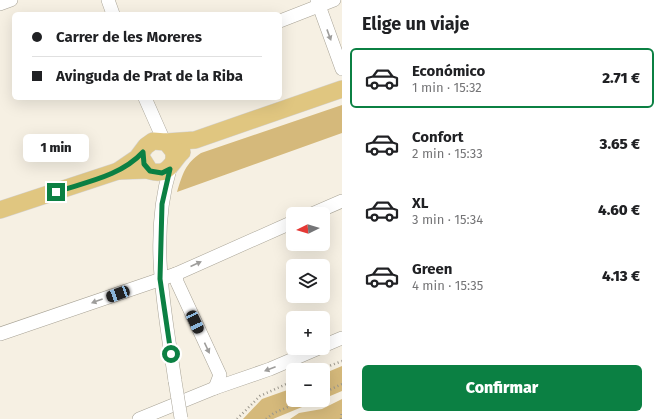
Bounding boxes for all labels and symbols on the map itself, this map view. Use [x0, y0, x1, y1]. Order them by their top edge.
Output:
one-way arrow [327, 29, 333, 41]
callout: 1 min [23, 134, 89, 162]
route end [47, 183, 65, 201]
north arrow [286, 207, 330, 251]
one-way arrow [191, 261, 203, 267]
car [105, 284, 131, 304]
one-way arrow [91, 299, 103, 305]
car [184, 309, 206, 335]
one-way arrow [205, 342, 211, 354]
route start [162, 345, 180, 363]
one-way arrow [264, 366, 276, 372]

